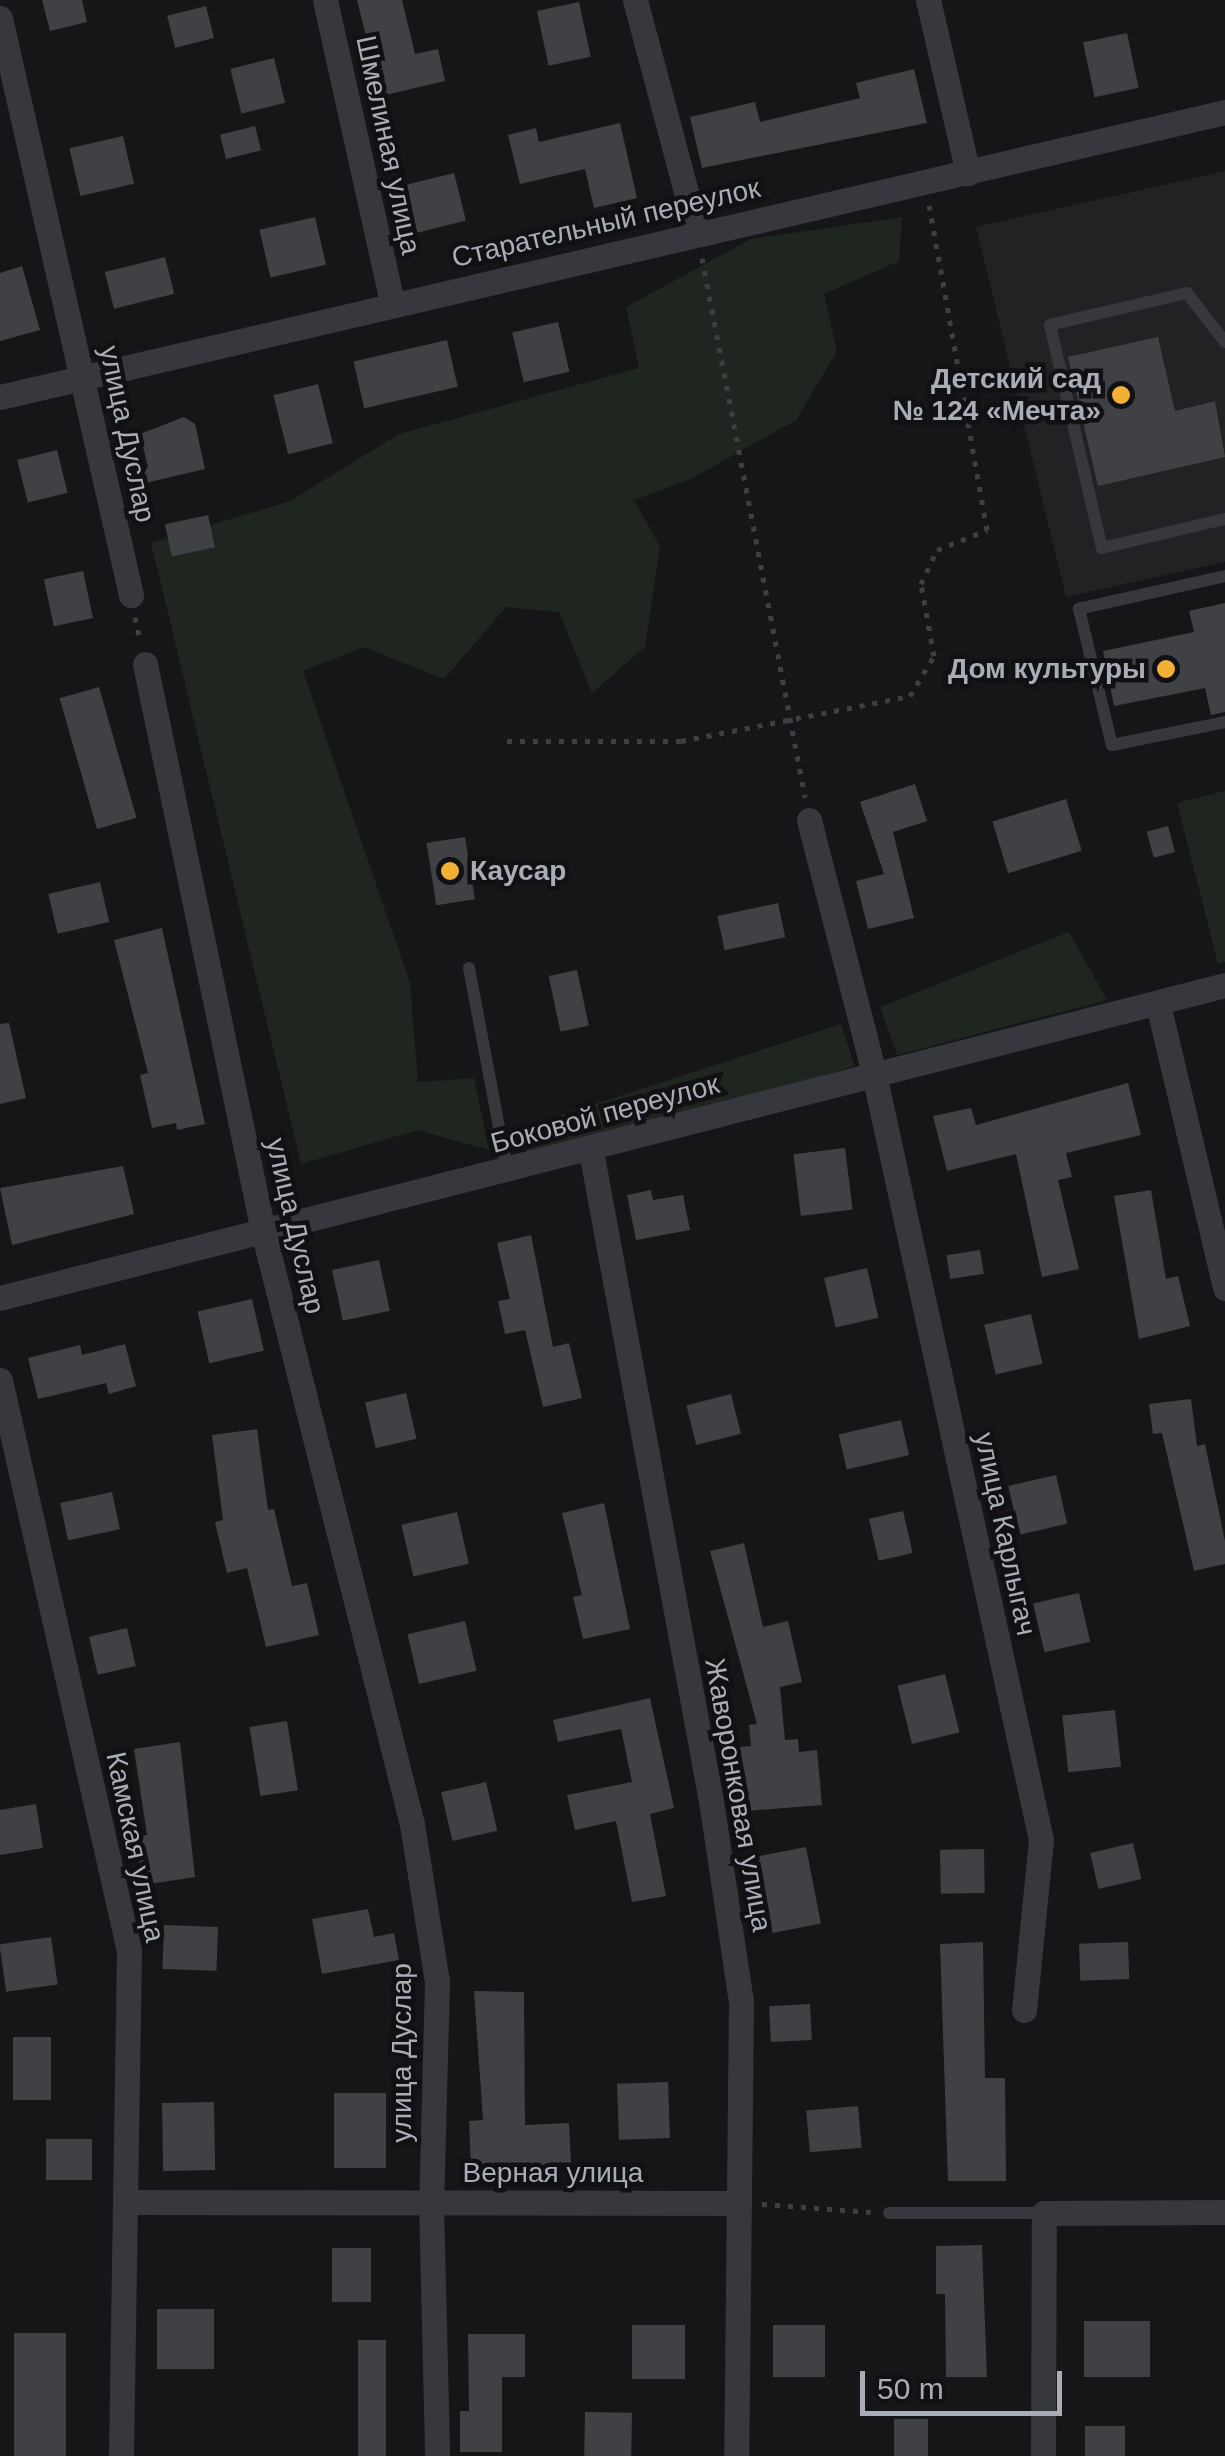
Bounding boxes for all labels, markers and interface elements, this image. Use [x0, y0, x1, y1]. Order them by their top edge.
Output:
street label: Шмелиная улица [348, 33, 428, 257]
street label: Старательный переулок [449, 171, 763, 275]
street label: улица Дуслар [92, 343, 162, 525]
place label: Детский сад № 124 «Мечта» [893, 362, 1101, 428]
marker: Детский сад № 124 «Мечта» [1110, 384, 1132, 406]
place label: Дом культуры [948, 652, 1146, 686]
marker: Дом культуры [1155, 658, 1177, 680]
place label: Каусар [470, 854, 566, 888]
marker: Каусар [439, 860, 461, 882]
street label: Боковой переулок [487, 1067, 723, 1161]
street label: улица Дуслар [258, 1135, 332, 1317]
street label: улица Карлыгач [967, 1429, 1043, 1639]
street label: Жаворонковая улица [697, 1656, 779, 1934]
street label: Камская улица [98, 1749, 172, 1945]
street label: улица Дуслар [385, 1963, 419, 2143]
street label: Верная улица [463, 2156, 643, 2190]
scale bar [865, 2351, 1068, 2413]
text: 50 m [877, 2372, 944, 2405]

